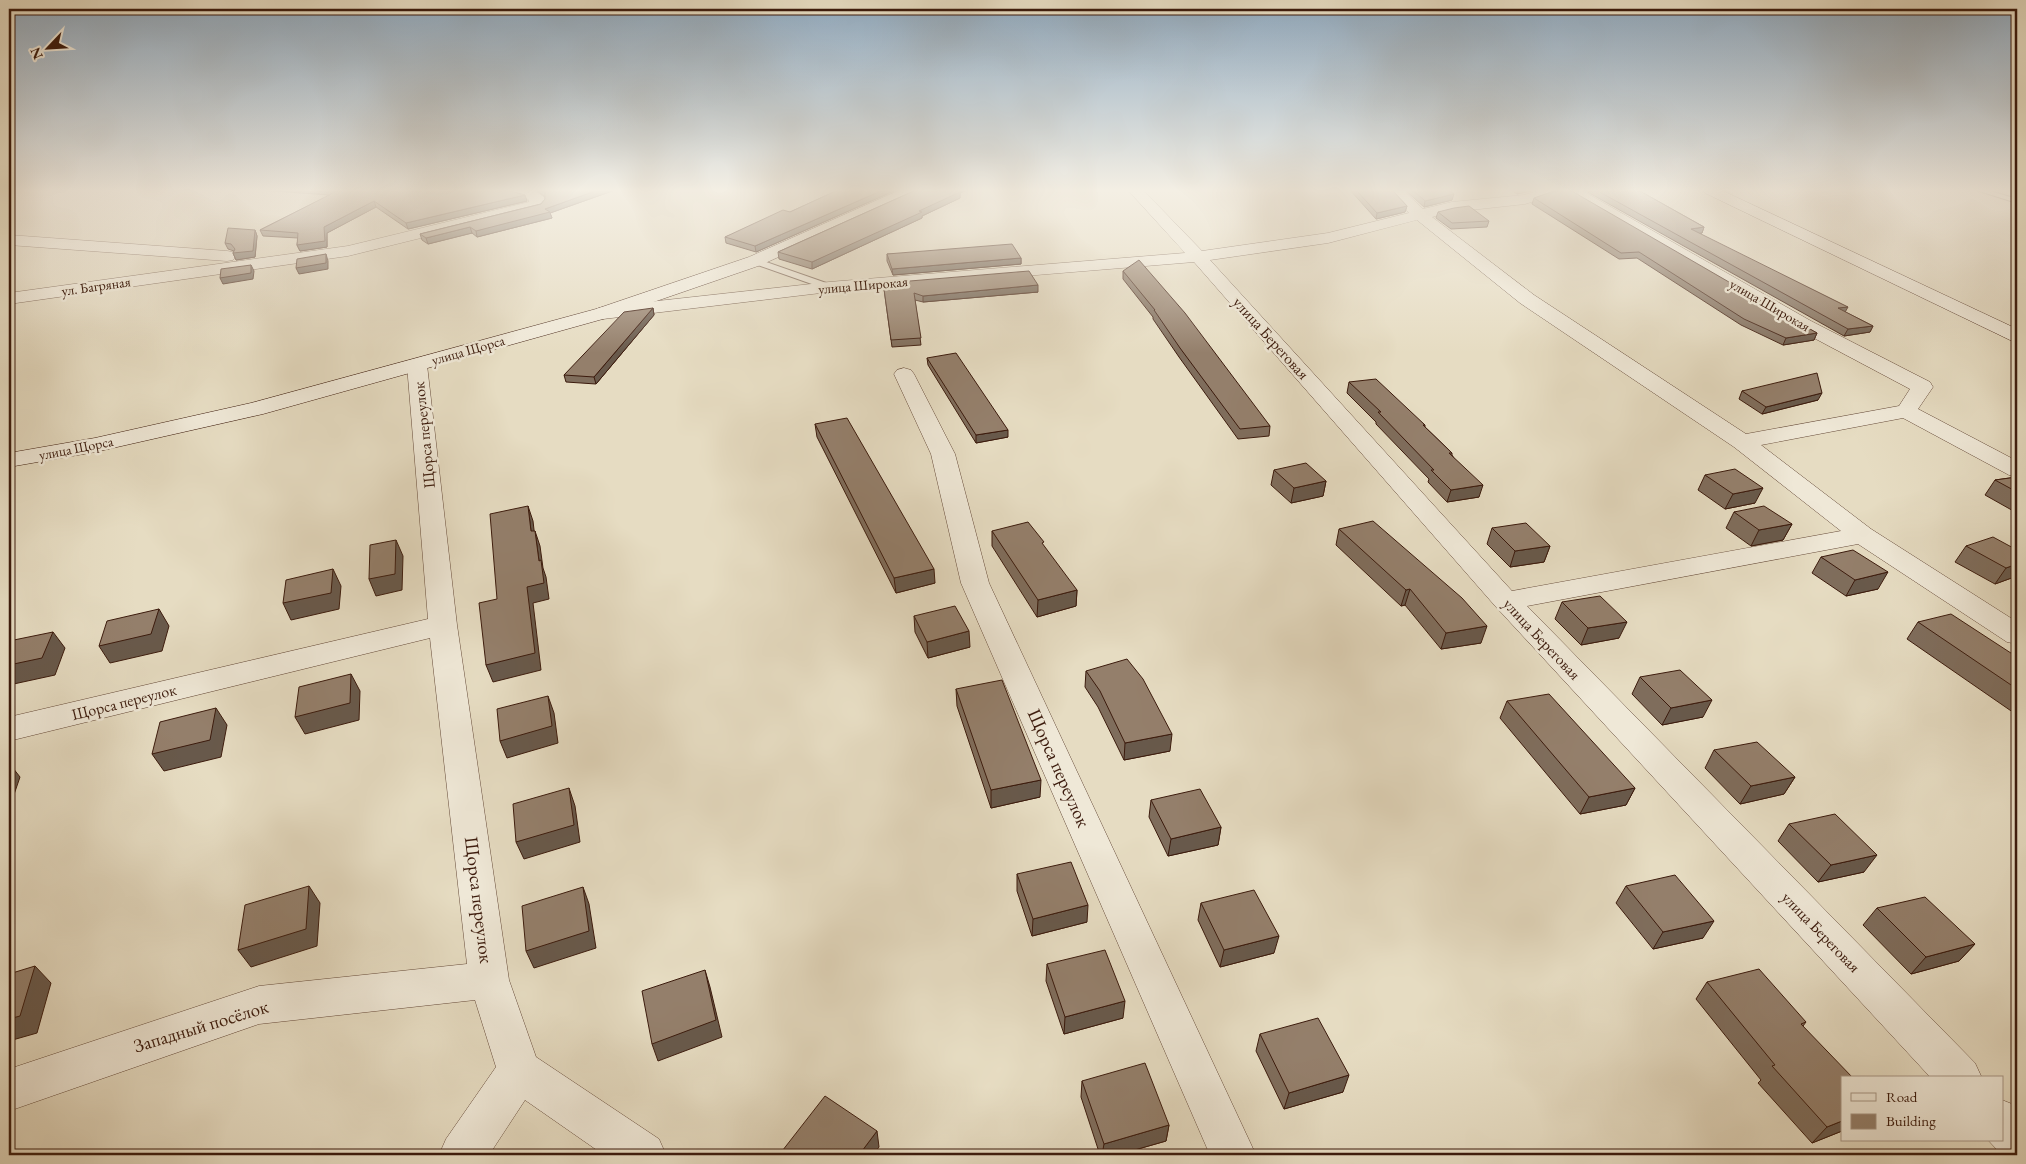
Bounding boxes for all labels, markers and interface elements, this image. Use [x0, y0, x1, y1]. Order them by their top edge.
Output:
north arrow [22, 22, 72, 72]
text: N [25, 44, 47, 62]
street label: ул. Багряная [60, 272, 132, 300]
street label: улица Широкая [817, 272, 909, 298]
street label: улица Широкая [1727, 275, 1813, 335]
street label: улица Береговая [1228, 292, 1314, 384]
street label: улица Щорса [429, 331, 507, 369]
street label: Щорса переулок [408, 380, 440, 489]
street label: улица Щорса [37, 432, 115, 464]
street label: улица Береговая [1499, 594, 1585, 684]
street label: Щорса переулок [69, 679, 179, 725]
street label: Щорса переулок [1022, 705, 1096, 831]
street label: Щорса переулок [459, 835, 499, 965]
street label: улица Береговая [1777, 887, 1865, 977]
street label: Западный посёлок [131, 994, 271, 1058]
legend [1841, 1076, 2004, 1142]
text: Road [1886, 1087, 1918, 1106]
text: Building [1886, 1111, 1936, 1130]

